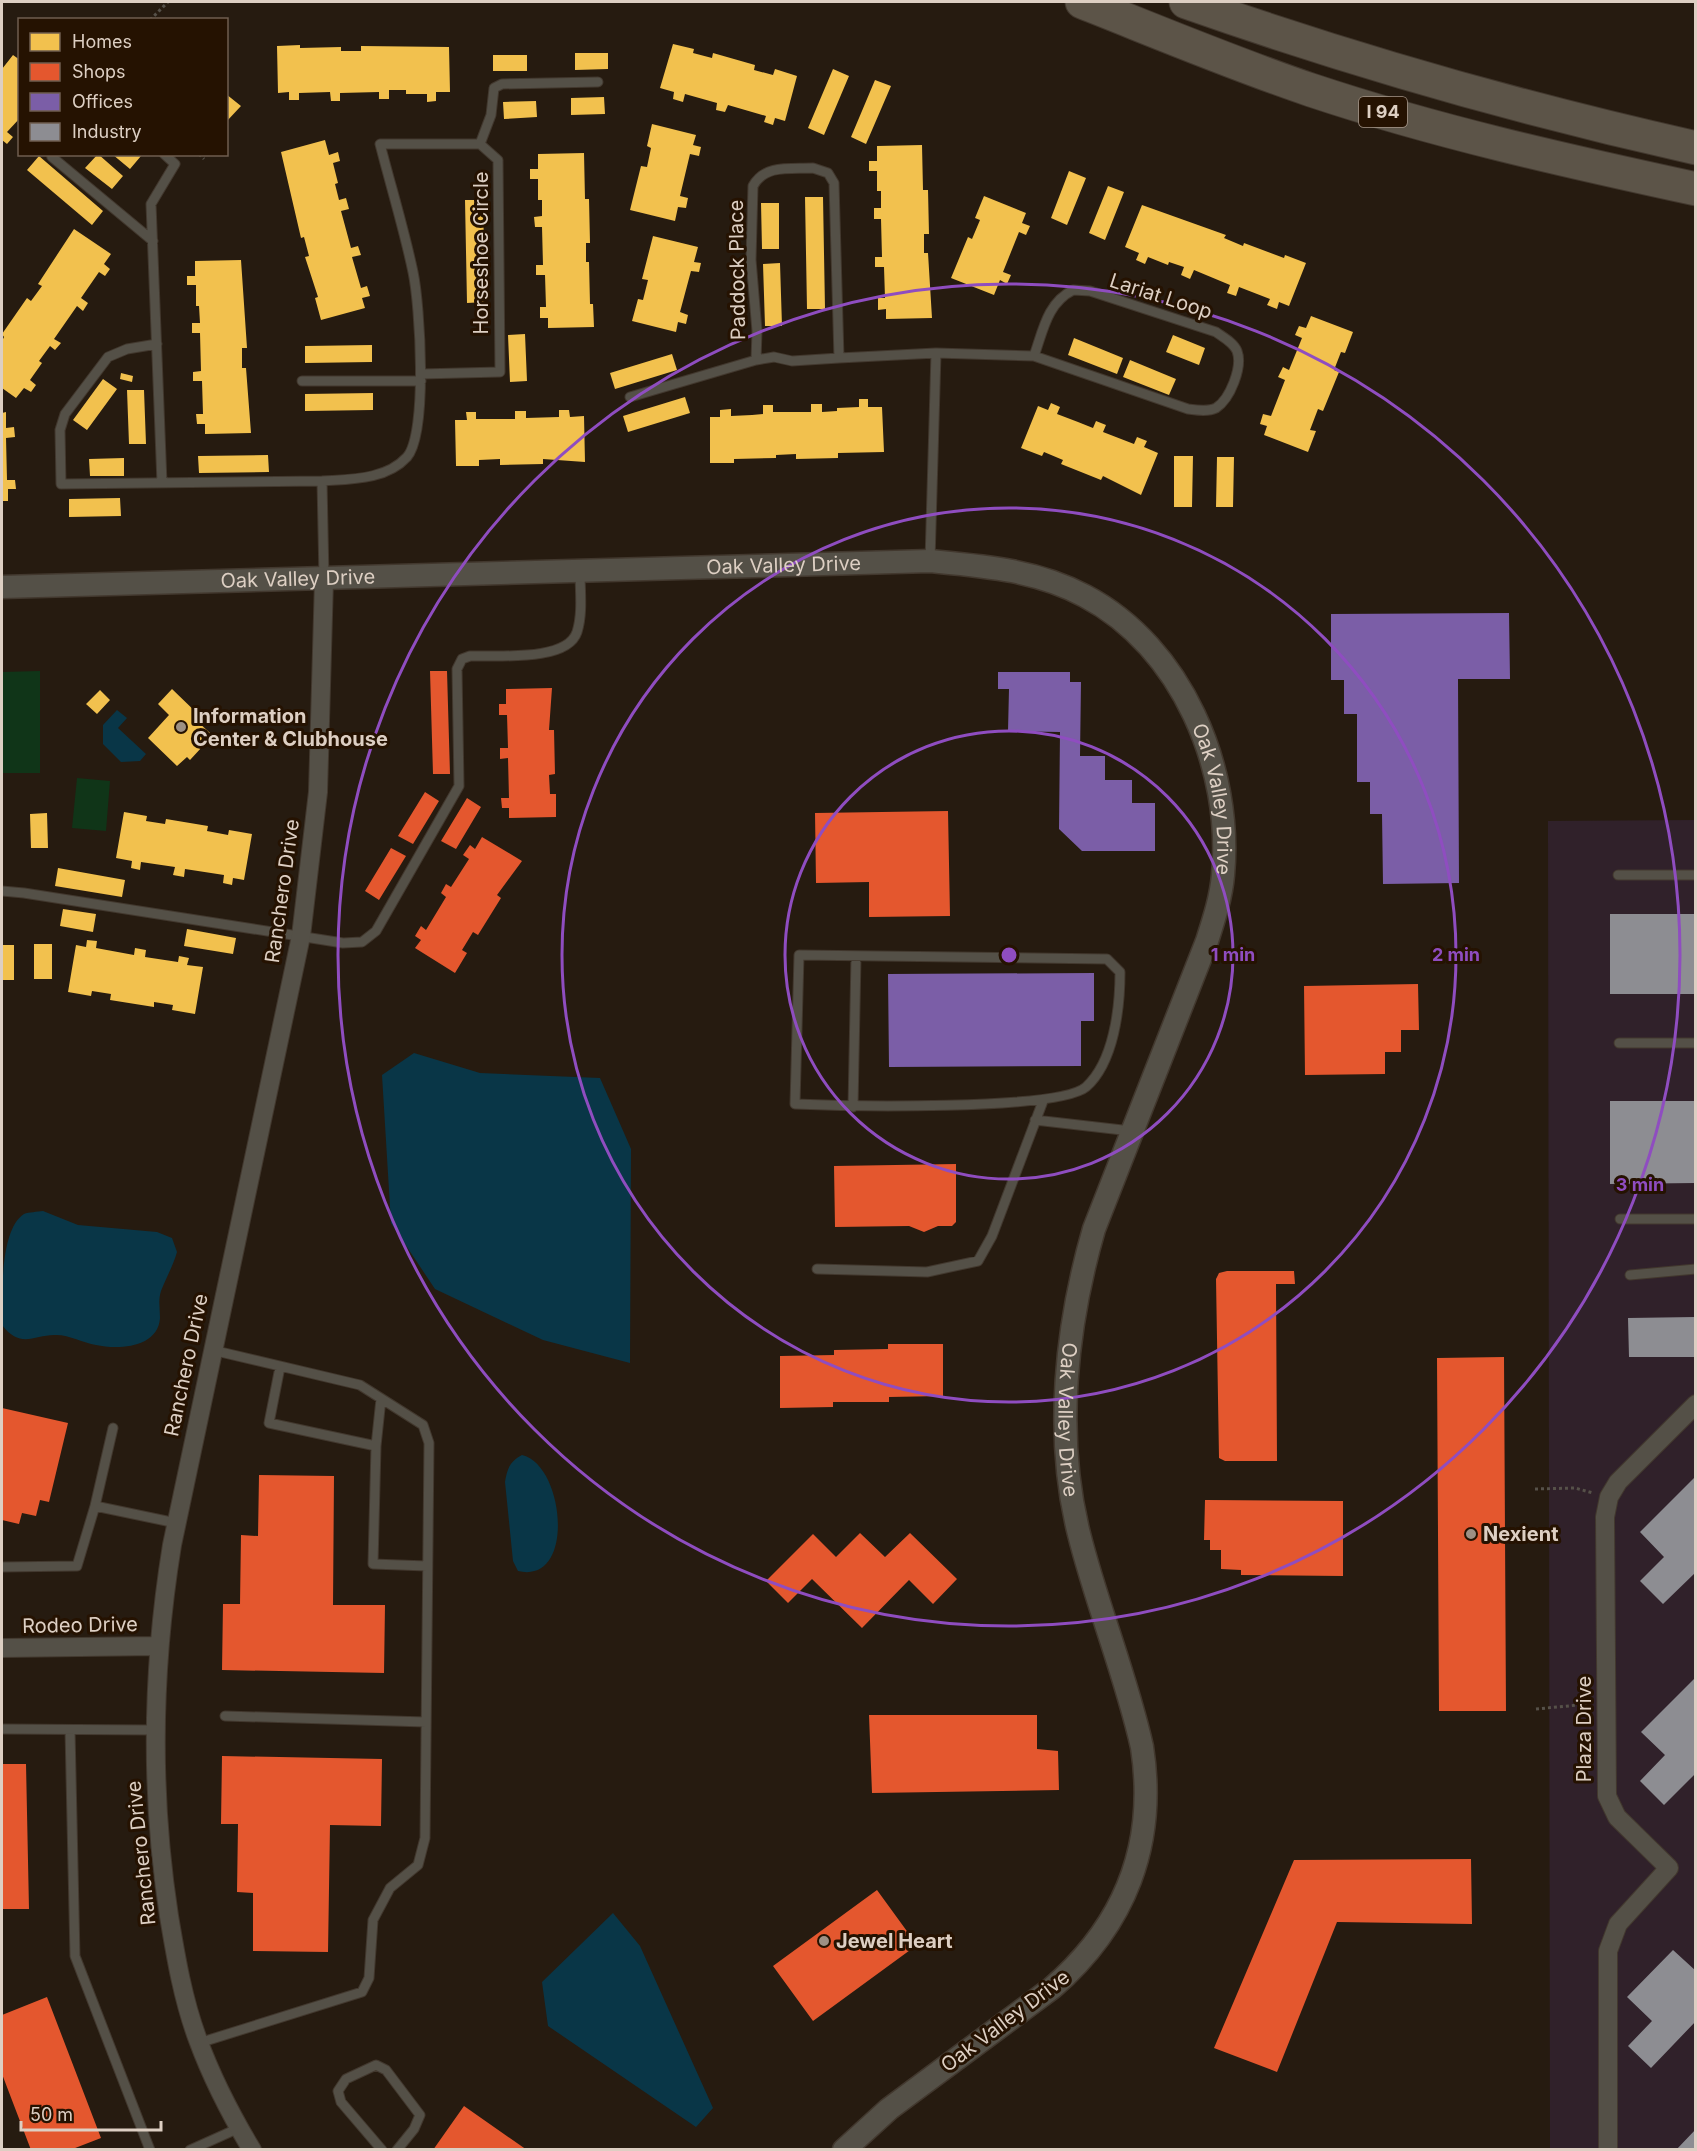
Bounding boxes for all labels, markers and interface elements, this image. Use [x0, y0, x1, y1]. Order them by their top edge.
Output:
legend [18, 18, 228, 156]
text: Homes [72, 31, 132, 52]
text: Shops [72, 61, 126, 82]
text: Offices [72, 91, 133, 112]
road number: I 94 [1359, 97, 1407, 127]
text: Industry [72, 121, 142, 142]
street label: Horseshoe Circle [469, 172, 493, 334]
street label: Paddock Place [724, 200, 750, 340]
street label: Lariat Loop [1107, 268, 1215, 324]
street label: Oak Valley Drive [706, 551, 861, 579]
street label: Oak Valley Drive [220, 565, 376, 593]
place label: Information Center & Clubhouse [193, 704, 388, 751]
marker: Information Center & Clubhouse [174, 720, 188, 734]
street label: Oak Valley Drive [1187, 720, 1236, 876]
street label: Ranchero Drive [260, 817, 304, 965]
text: 1 min [1211, 944, 1255, 965]
text: 2 min [1432, 944, 1480, 965]
centre of rings [999, 945, 1019, 965]
text: 3 min [1616, 1174, 1664, 1195]
street label: Ranchero Drive [159, 1291, 213, 1439]
street label: Oak Valley Drive [1053, 1341, 1083, 1498]
place label: Nexient [1483, 1522, 1558, 1546]
marker: Nexient [1464, 1527, 1478, 1541]
street label: Rodeo Drive [22, 1612, 138, 1638]
street label: Plaza Drive [1572, 1676, 1596, 1782]
street label: Ranchero Drive [121, 1780, 161, 1926]
place label: Jewel Heart [836, 1929, 953, 1953]
marker: Jewel Heart [817, 1934, 831, 1948]
street label: Oak Valley Drive [936, 1965, 1074, 2077]
scale bar [21, 2094, 160, 2132]
text: 50 m [30, 2104, 73, 2125]

